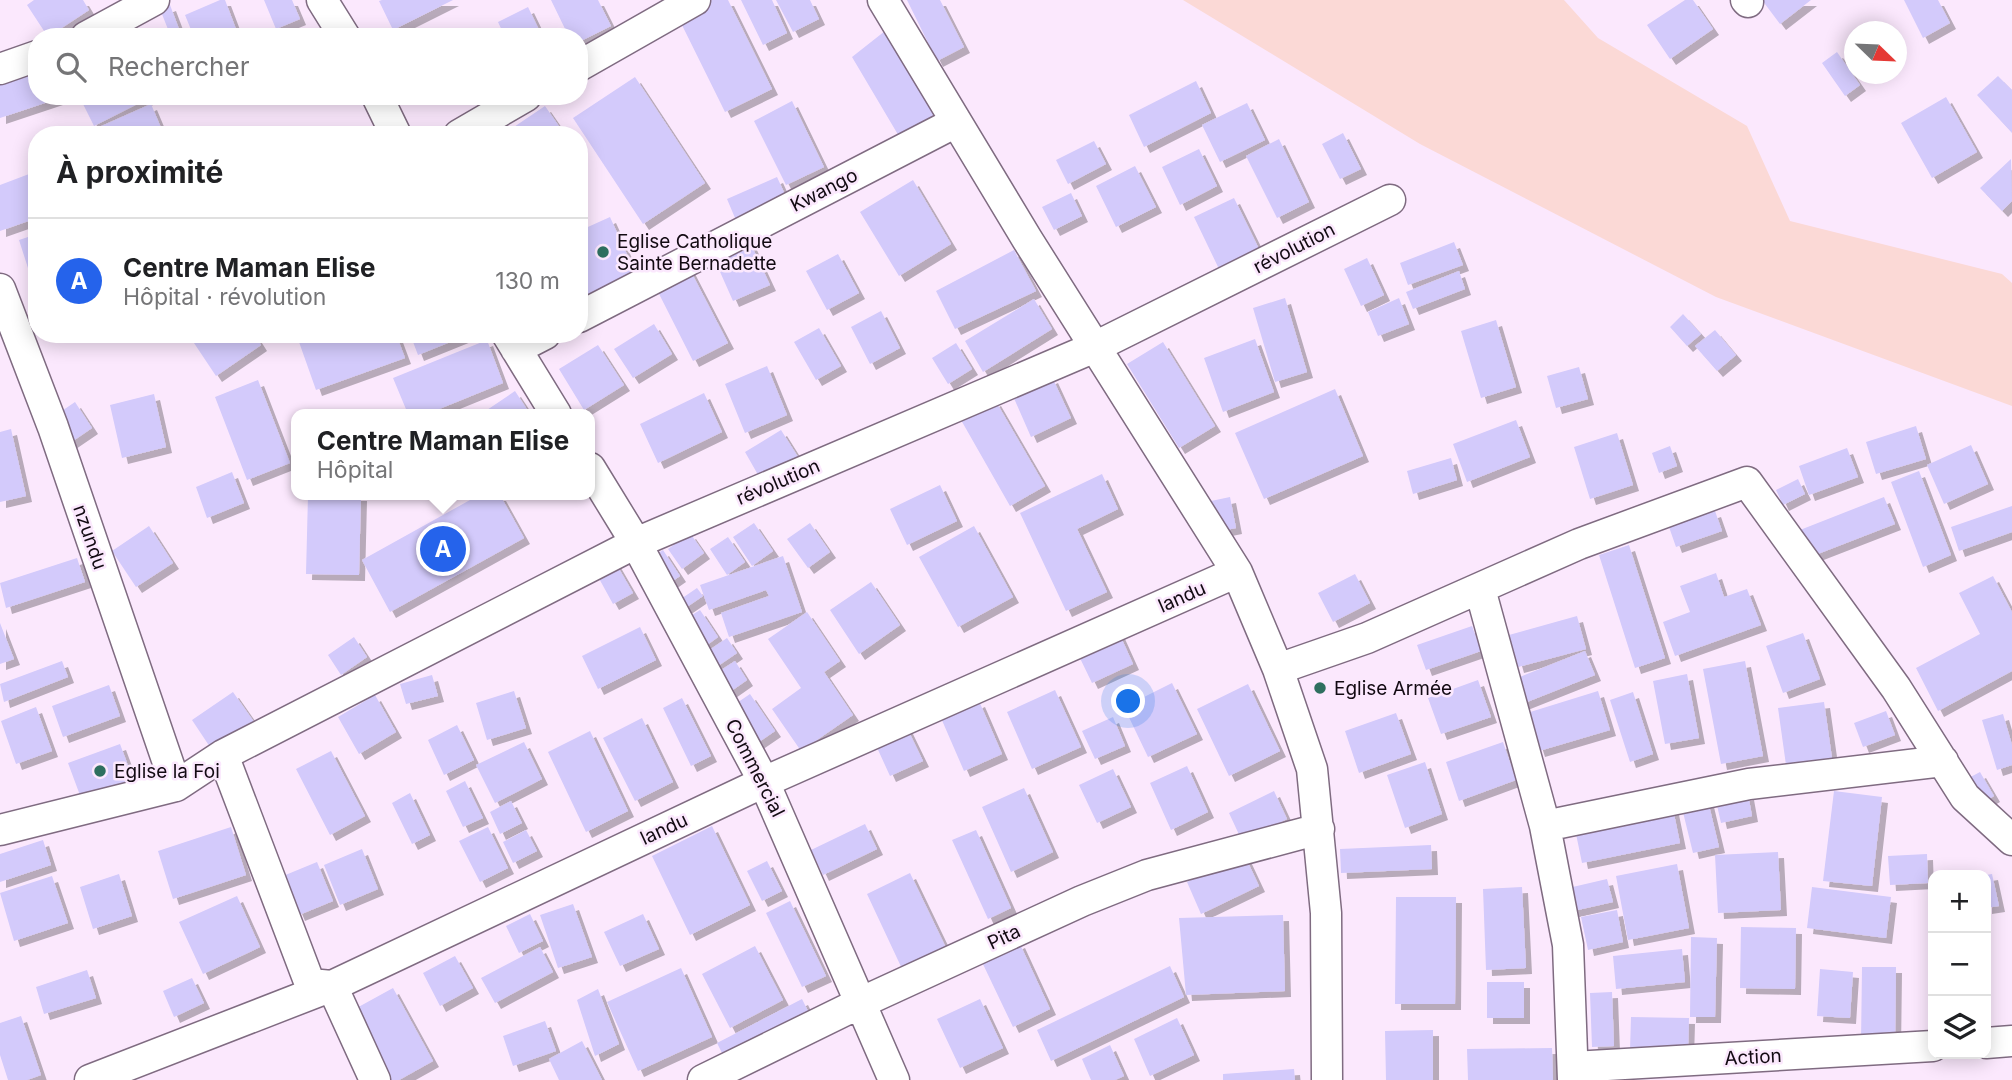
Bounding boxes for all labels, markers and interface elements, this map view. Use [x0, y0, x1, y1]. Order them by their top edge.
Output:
north arrow [1844, 21, 1907, 84]
search box [28, 28, 588, 105]
icon: search [52, 48, 90, 86]
text: Rechercher [108, 51, 249, 82]
text: À proximité [56, 154, 223, 190]
street label: Kwango [787, 163, 861, 217]
street label: révolution [1249, 218, 1339, 278]
place label: Eglise Catholique Sainte Bernadette [617, 230, 777, 275]
marker: Eglise Catholique Sainte Bernadette [595, 244, 611, 260]
text: Centre Maman Elise [123, 252, 375, 283]
text: A [70, 267, 88, 295]
text: 130 m [495, 267, 560, 295]
text: Hôpital · révolution [123, 283, 326, 311]
popup [291, 409, 595, 500]
text: Centre Maman Elise [317, 425, 569, 456]
street label: révolution [733, 454, 823, 510]
text: Hôpital [317, 456, 393, 484]
street label: nzundu [68, 502, 112, 572]
pin: A [420, 523, 466, 575]
street label: landu [1155, 576, 1209, 618]
place label: Eglise Armée [1334, 677, 1452, 700]
marker: Eglise Armée [1312, 680, 1328, 696]
your location [1111, 684, 1145, 718]
street label: Commercial [720, 715, 790, 821]
place label: Eglise la Foi [114, 760, 220, 783]
marker: Eglise la Foi [92, 763, 108, 779]
street label: landu [637, 808, 691, 850]
map controls [1928, 870, 1991, 1059]
button: + [1928, 870, 1991, 933]
street label: Pita [984, 919, 1024, 955]
button: − [1928, 933, 1991, 996]
button: layers [1928, 996, 1991, 1059]
street label: Action [1724, 1044, 1782, 1070]

